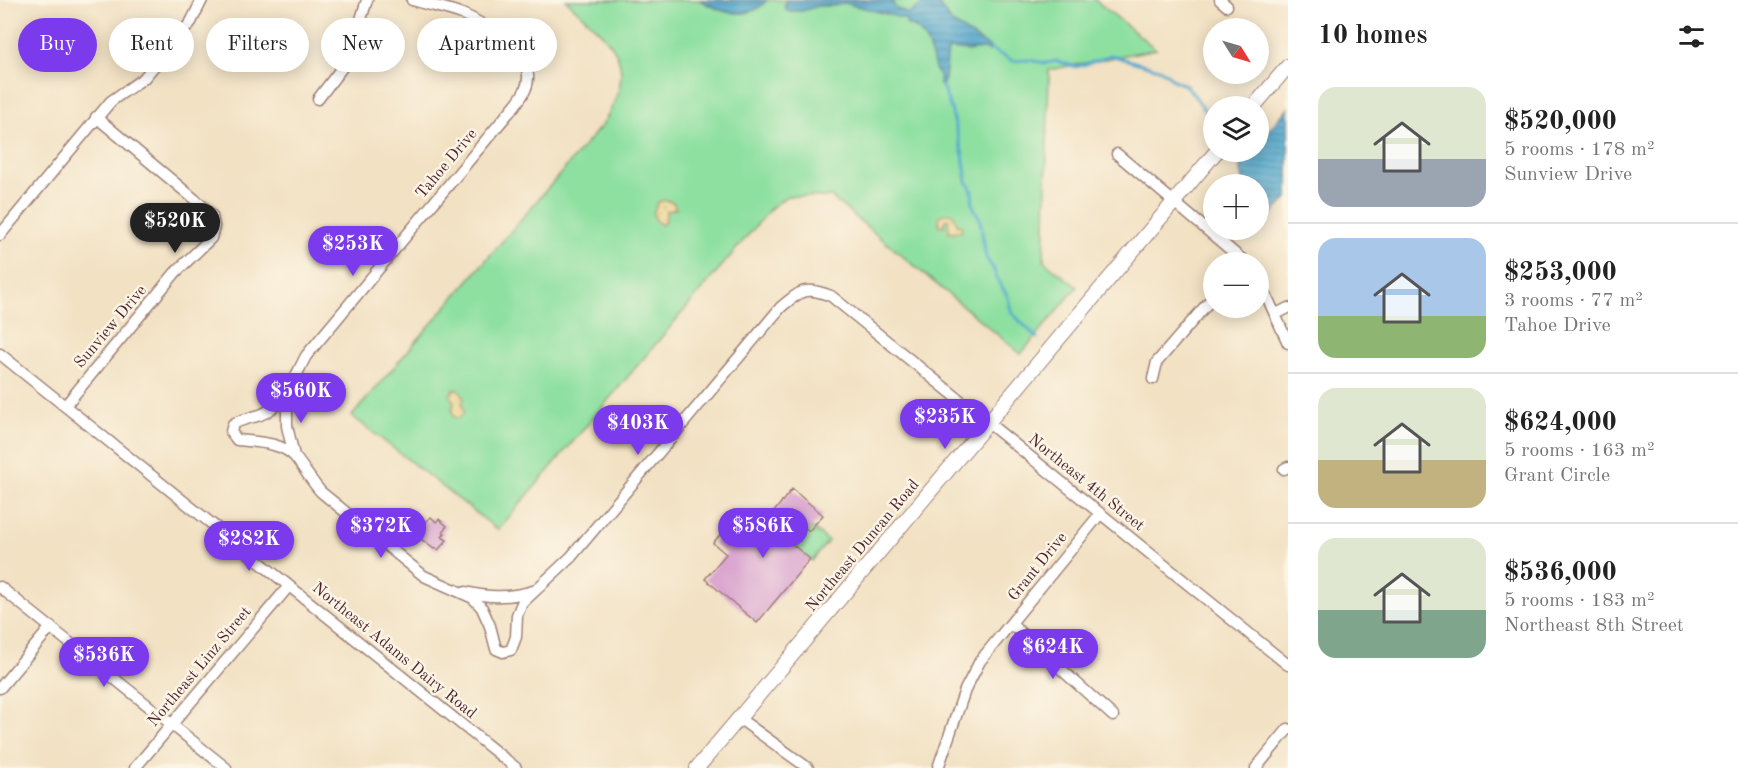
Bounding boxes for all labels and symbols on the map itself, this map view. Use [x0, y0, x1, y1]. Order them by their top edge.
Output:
north arrow [1203, 18, 1269, 84]
street label: Tahoe Drive [413, 126, 481, 202]
pin: $520K [133, 203, 217, 254]
pin: $253K [311, 226, 395, 277]
street label: Sunview Drive [72, 283, 150, 371]
pin: $560K [259, 373, 343, 424]
pin: $235K [903, 399, 987, 450]
pin: $403K [596, 405, 680, 456]
street label: Northeast 4th Street [1025, 432, 1147, 535]
street label: Northeast Duncan Road [803, 477, 923, 615]
pin: $372K [339, 508, 423, 559]
pin: $586K [721, 508, 805, 559]
pin: $282K [207, 521, 291, 572]
street label: Grant Drive [1006, 530, 1070, 604]
street label: Northeast Adams Dairy Road [309, 580, 479, 722]
street label: Northeast Linz Street [145, 604, 255, 730]
pin: $624K [1011, 629, 1095, 680]
pin: $536K [62, 637, 146, 688]

